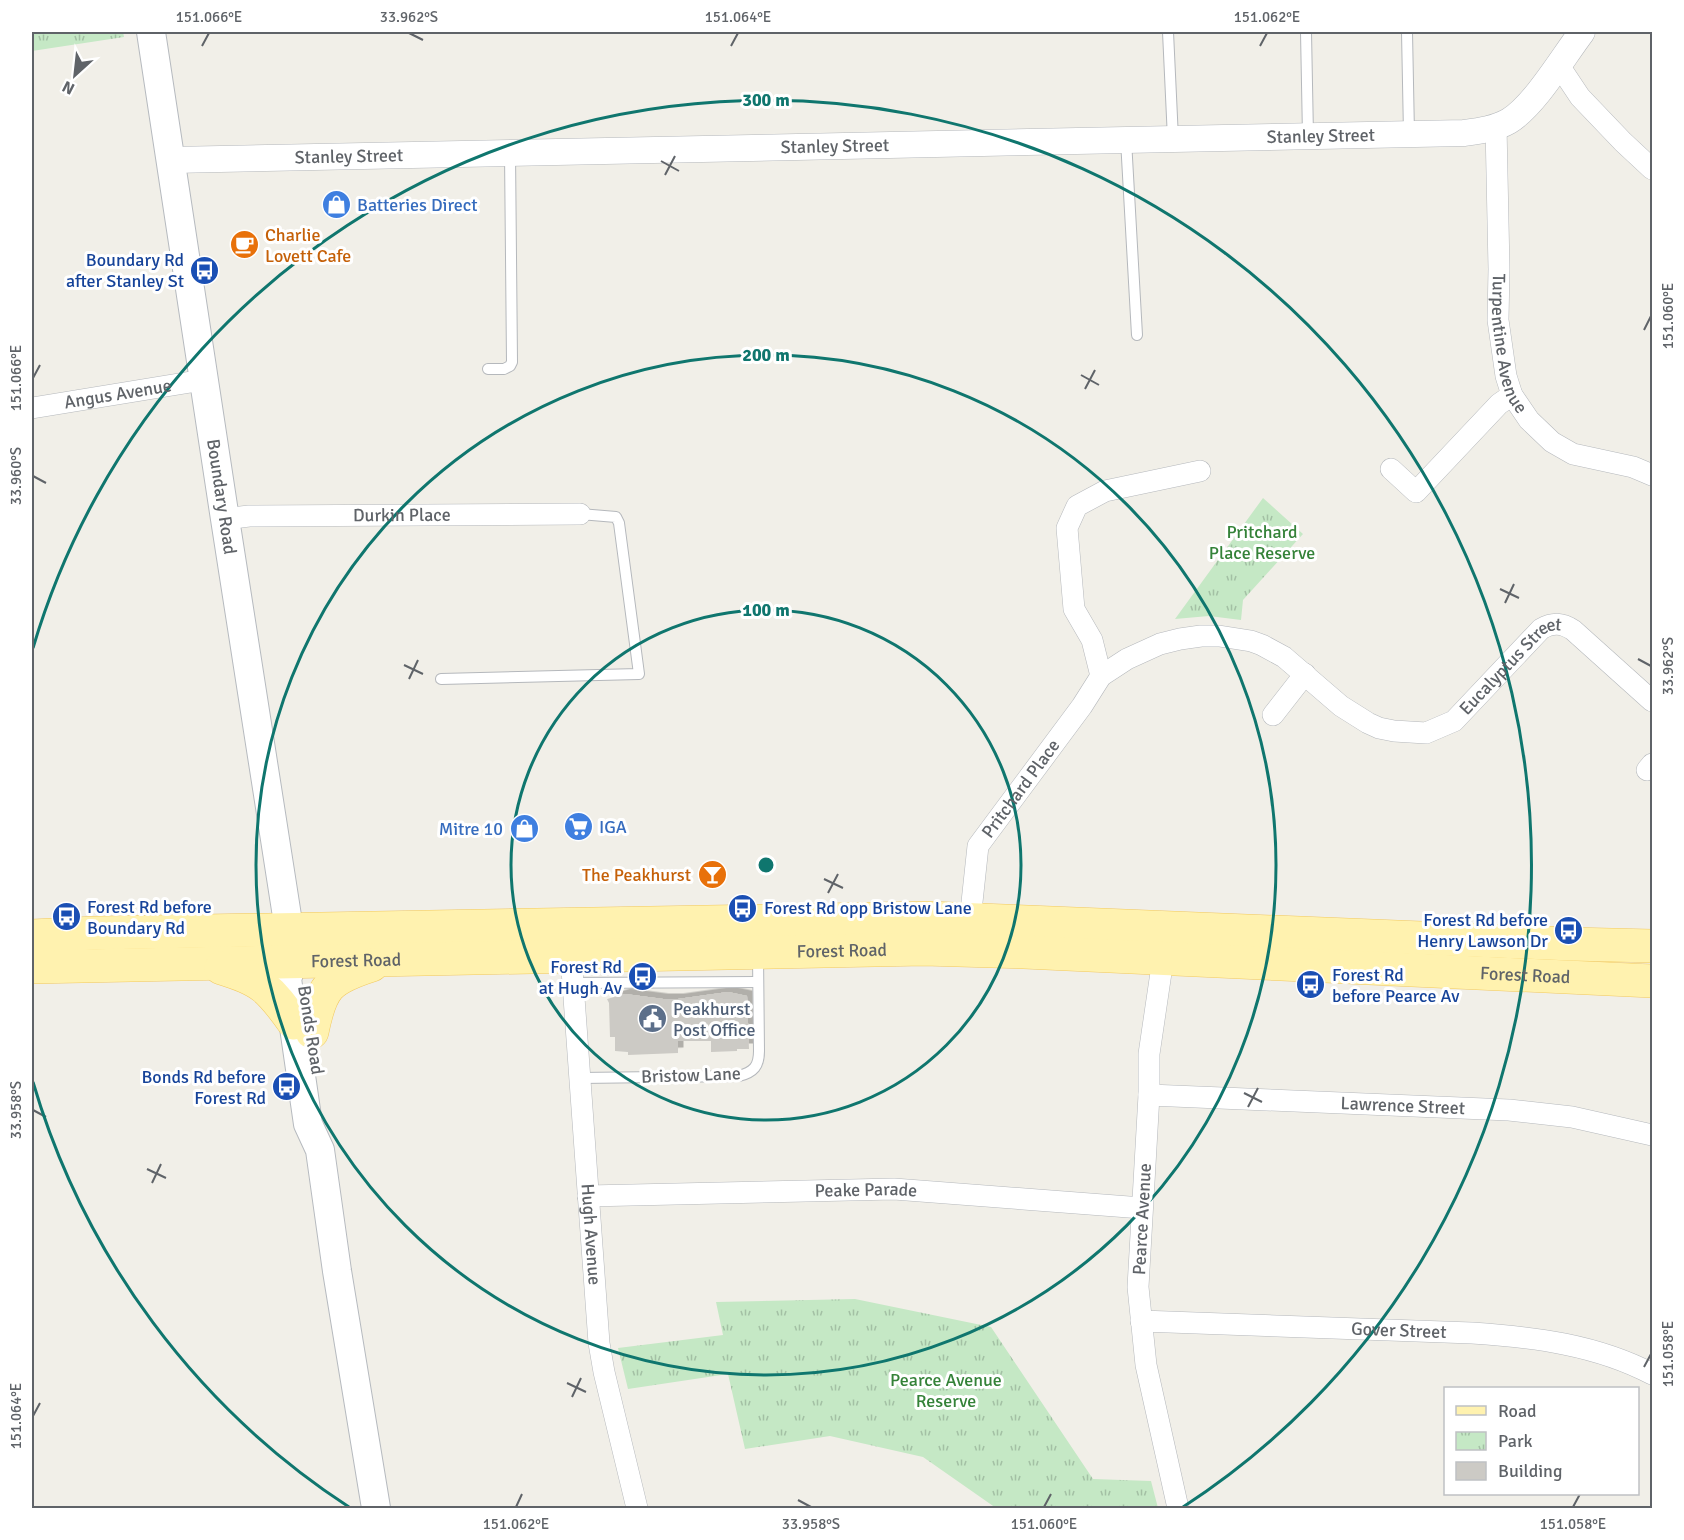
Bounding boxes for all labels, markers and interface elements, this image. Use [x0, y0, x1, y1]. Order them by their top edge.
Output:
text: 151.066°E [176, 8, 242, 26]
text: 33.962°S [380, 8, 438, 26]
text: 151.064°E [705, 8, 771, 26]
text: 151.062°E [1234, 8, 1300, 26]
north arrow [45, 45, 105, 105]
text: N [59, 76, 78, 99]
text: 300 m [742, 89, 790, 111]
street label: Stanley Street [1266, 124, 1375, 148]
street label: Stanley Street [780, 134, 889, 158]
street label: Stanley Street [294, 144, 403, 168]
shop icon: Batteries Direct [320, 189, 352, 221]
place label: Batteries Direct [357, 194, 478, 216]
place label: Charlie Lovett Cafe [265, 224, 351, 267]
cafe icon: Charlie Lovett Cafe [228, 229, 260, 261]
place label: Boundary Rd after Stanley St [66, 249, 184, 292]
bus stop icon: Boundary Rd after Stanley St [189, 254, 221, 286]
street label: Turpentine Avenue [1487, 273, 1532, 418]
text: 151.060°E [1659, 283, 1677, 349]
text: 200 m [742, 344, 790, 366]
text: 151.066°E [7, 345, 25, 411]
street label: Angus Avenue [63, 374, 173, 414]
street label: Boundary Road [202, 437, 241, 556]
text: 33.960°S [7, 447, 25, 505]
street label: Durkin Place [353, 504, 451, 526]
park label: Pritchard Place Reserve [1209, 521, 1315, 564]
text: 100 m [742, 599, 790, 621]
street label: Eucalyptus Street [1455, 613, 1563, 719]
text: 33.962°S [1659, 637, 1677, 695]
street label: Pritchard Place [977, 735, 1064, 842]
supermarket icon: IGA [562, 811, 594, 843]
shop icon: Mitre 10 [508, 813, 540, 845]
place label: IGA [599, 816, 627, 838]
place label: Mitre 10 [439, 818, 503, 840]
centre of rings [756, 855, 776, 875]
bar icon: The Peakhurst [696, 859, 728, 891]
place label: The Peakhurst [582, 864, 691, 886]
bus stop icon: Forest Rd opp Bristow Lane [727, 892, 759, 924]
place label: Forest Rd before Boundary Rd [87, 896, 212, 939]
place label: Forest Rd opp Bristow Lane [764, 897, 972, 919]
bus stop icon: Forest Rd before Boundary Rd [50, 901, 82, 933]
place label: Forest Rd before Henry Lawson Dr [1417, 909, 1548, 952]
bus stop icon: Forest Rd before Henry Lawson Dr [1553, 914, 1585, 946]
street label: Forest Road [796, 939, 887, 963]
street label: Forest Road [311, 949, 401, 972]
place label: Forest Rd at Hugh Av [539, 956, 623, 999]
bus stop icon: Forest Rd at Hugh Av [627, 961, 659, 993]
street label: Forest Road [1480, 962, 1571, 988]
place label: Forest Rd before Pearce Av [1332, 964, 1460, 1007]
bus stop icon: Forest Rd before Pearce Av [1295, 969, 1327, 1001]
street label: Bonds Road [293, 984, 329, 1076]
place label: Peakhurst Post Office [673, 998, 755, 1041]
public building icon: Peakhurst Post Office [636, 1003, 668, 1035]
street label: Bristow Lane [641, 1062, 741, 1088]
place label: Bonds Rd before Forest Rd [141, 1066, 266, 1109]
bus stop icon: Bonds Rd before Forest Rd [271, 1071, 303, 1103]
text: 33.958°S [7, 1081, 25, 1139]
street label: Lawrence Street [1340, 1092, 1465, 1119]
street label: Pearce Avenue [1128, 1163, 1156, 1275]
street label: Peake Parade [814, 1178, 918, 1202]
street label: Hugh Avenue [576, 1183, 606, 1286]
street label: Gover Street [1351, 1318, 1447, 1343]
text: 151.058°E [1659, 1321, 1677, 1387]
park label: Pearce Avenue Reserve [890, 1369, 1002, 1412]
text: 151.064°E [7, 1383, 25, 1449]
legend [1444, 1387, 1639, 1495]
text: Road [1498, 1400, 1537, 1422]
text: Park [1498, 1430, 1533, 1452]
text: Building [1498, 1460, 1562, 1482]
text: 151.062°E [483, 1515, 549, 1533]
text: 33.958°S [782, 1515, 840, 1533]
text: 151.060°E [1011, 1515, 1077, 1533]
text: 151.058°E [1540, 1515, 1606, 1533]

